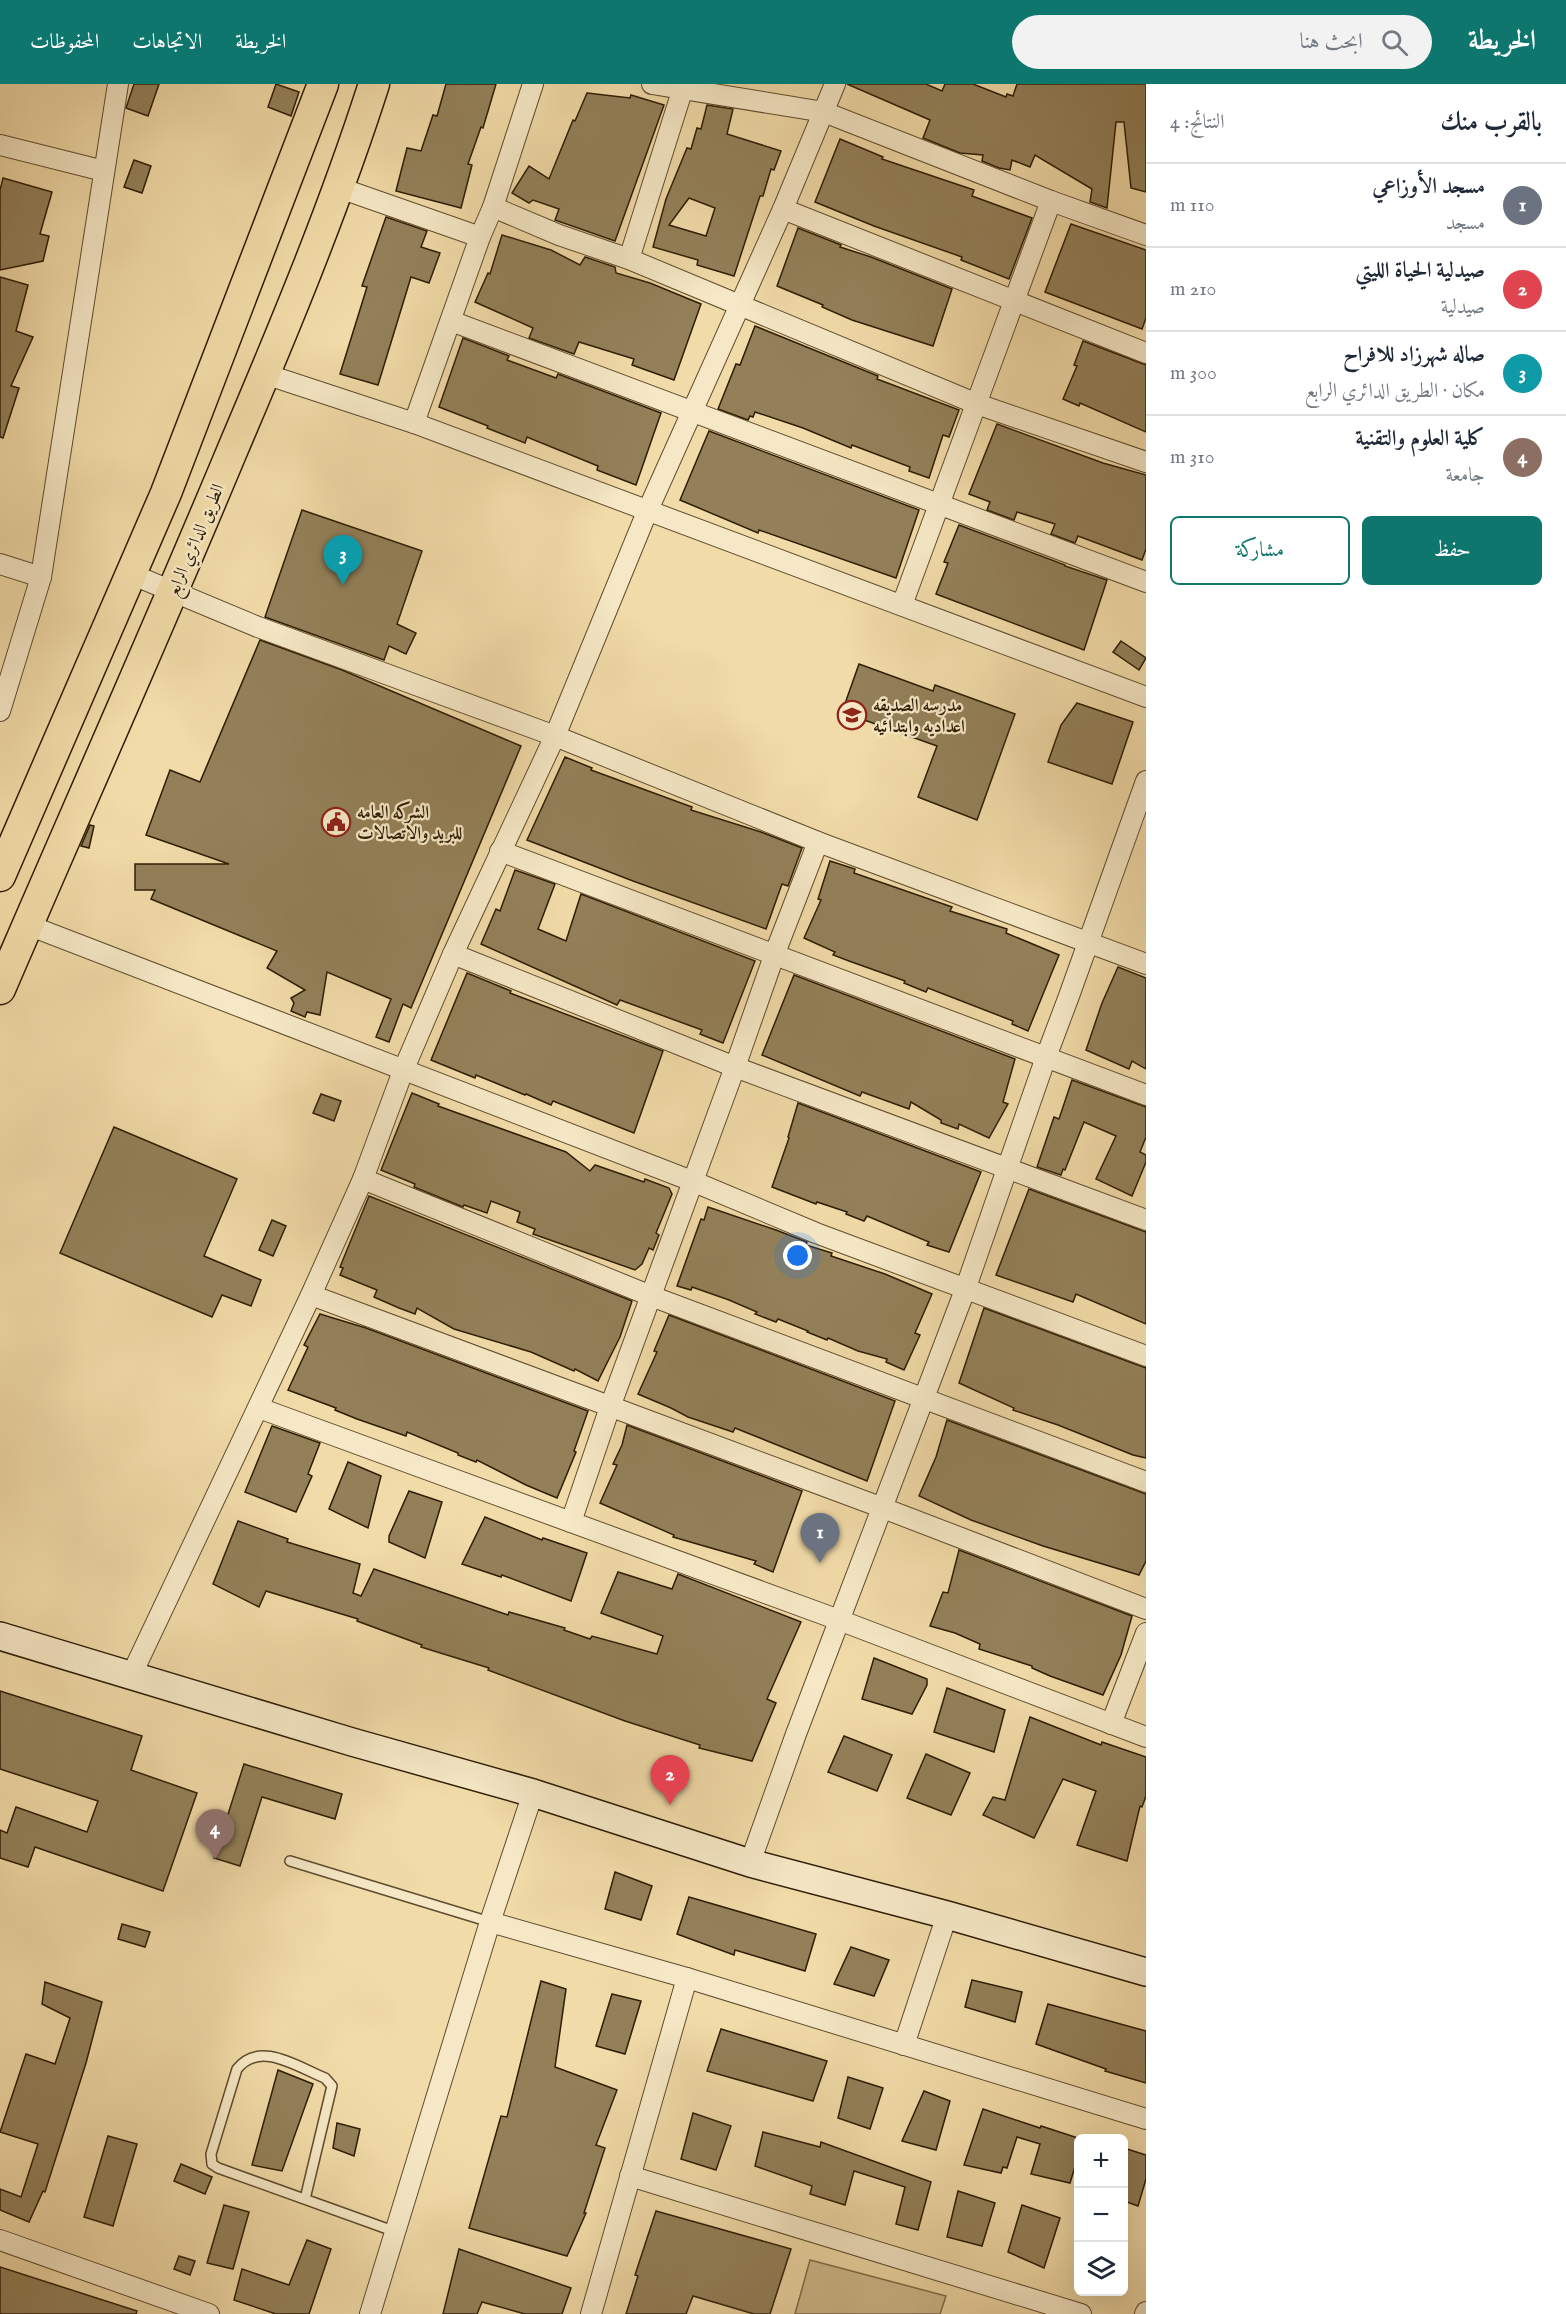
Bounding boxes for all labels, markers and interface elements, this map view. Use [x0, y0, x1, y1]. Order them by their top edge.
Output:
search box [1012, 15, 1432, 69]
text: الخريطة [1468, 24, 1536, 59]
icon: search [1378, 26, 1411, 59]
text: ابحث هنا [1299, 28, 1363, 56]
text: المحفوظات [30, 29, 99, 56]
text: الاتجاهات [132, 29, 202, 56]
text: الخريطة [235, 29, 286, 56]
text: بالقرب منك [1440, 106, 1542, 139]
text: النتائج: 4 [1170, 110, 1225, 135]
text: مسجد الأوزاعي [1372, 173, 1485, 201]
text: 110 m [1170, 193, 1214, 218]
text: 1 [1519, 193, 1526, 218]
text: مسجد [1446, 211, 1485, 236]
text: صيدلية الحياة الليتي [1355, 257, 1485, 285]
text: 210 m [1170, 277, 1216, 302]
text: 2 [1518, 277, 1527, 302]
text: صيدلية [1441, 295, 1485, 320]
text: صاله شهرزاد للافراح [1343, 341, 1485, 369]
text: 300 m [1170, 361, 1217, 386]
text: 3 [1519, 361, 1526, 386]
text: مكان · الطريق الدائري الرابع [1305, 379, 1485, 404]
text: كلية العلوم والتقنية [1355, 425, 1485, 453]
text: 310 m [1170, 445, 1214, 470]
text: 4 [1518, 445, 1527, 470]
text: جامعة [1446, 463, 1485, 488]
street label: الطريق الدائري الرابع [162, 481, 233, 602]
button: مشاركة [1170, 516, 1350, 585]
button: حفظ [1362, 516, 1542, 585]
pin: 3 [324, 536, 362, 585]
place label: مدرسه الصديقه اعداديه وابتدائيه [873, 695, 965, 739]
school or university icon: مدرسه الصديقه اعداديه وابتدائيه [836, 699, 868, 731]
place label: الشركه العامه للبريد والاتصالات [357, 801, 462, 846]
public building icon: الشركه العامه للبريد والاتصالات [320, 806, 352, 838]
your location [783, 1241, 812, 1270]
pin: 1 [800, 1514, 840, 1563]
pin: 2 [650, 1756, 690, 1805]
pin: 4 [196, 1810, 234, 1859]
map controls [1074, 2134, 1128, 2296]
button: + [1074, 2134, 1128, 2188]
button: − [1074, 2188, 1128, 2242]
button: layers [1074, 2242, 1128, 2296]

